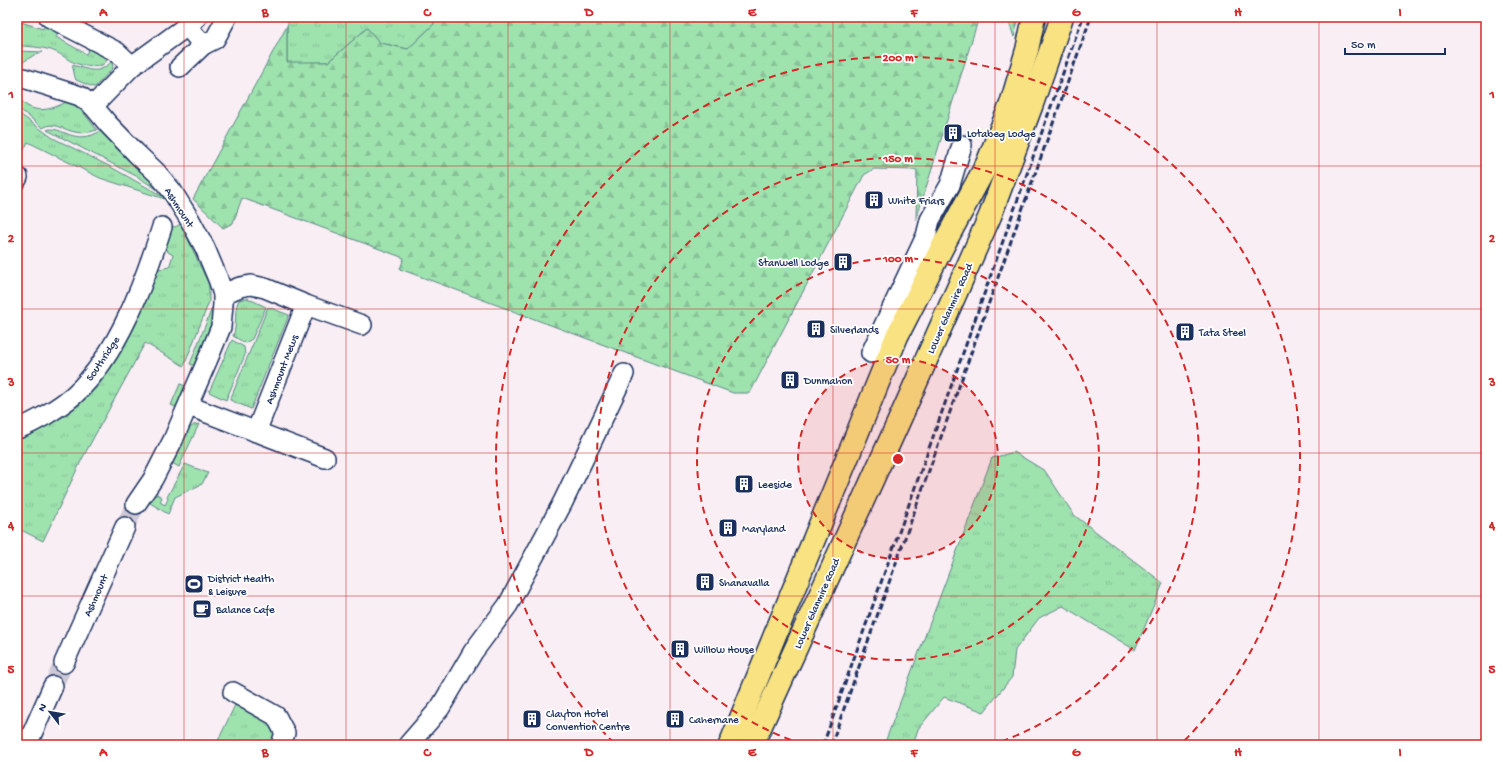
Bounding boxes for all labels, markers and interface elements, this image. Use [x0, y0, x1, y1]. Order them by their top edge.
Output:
text: A [98, 6, 108, 21]
text: B [261, 6, 270, 21]
text: C [422, 6, 432, 21]
text: D [584, 6, 594, 21]
text: E [748, 6, 757, 21]
text: F [910, 6, 919, 21]
text: G [1072, 6, 1081, 21]
text: H [1234, 6, 1242, 21]
text: I [1398, 6, 1402, 21]
scale bar [1345, 30, 1445, 56]
text: 50 m [1351, 39, 1376, 53]
text: 200 m [883, 52, 914, 66]
text: 1 [7, 88, 14, 103]
text: 1 [1488, 88, 1495, 103]
building icon: Lotabeg Lodge [942, 122, 964, 144]
place label: Lotabeg Lodge [967, 129, 1036, 141]
text: 150 m [882, 153, 913, 167]
street label: Ashmount [161, 186, 196, 231]
building icon: White Friars [863, 189, 885, 211]
place label: White Friars [888, 196, 945, 208]
text: 2 [8, 232, 15, 247]
text: 2 [1489, 232, 1496, 247]
building icon: Stanwell Lodge [832, 251, 854, 273]
text: 100 m [882, 253, 913, 267]
place label: Stanwell Lodge [758, 258, 829, 270]
street label: Lower Glanmire Road [926, 260, 977, 356]
building icon: Silverlands [805, 318, 827, 340]
building icon: Tata Steel [1174, 321, 1196, 343]
place label: Silverlands [830, 325, 880, 337]
place label: Tata Steel [1198, 328, 1246, 340]
street label: Ashmount Mews [264, 332, 302, 406]
street label: Southridge [84, 334, 123, 384]
text: 50 m [886, 354, 911, 368]
building icon: Dunmahon [779, 369, 801, 391]
text: 3 [7, 376, 15, 391]
place label: Dunmahon [803, 376, 853, 388]
text: 3 [1488, 376, 1496, 391]
centre of rings [891, 452, 905, 466]
building icon: Leeside [733, 473, 755, 495]
place label: Leeside [758, 480, 792, 492]
building icon: Maryland [717, 517, 739, 539]
text: 4 [7, 519, 15, 534]
text: 4 [1488, 519, 1496, 534]
place label: Maryland [742, 524, 787, 536]
street label: Lower Glanmire Road [793, 555, 844, 651]
building icon: Shanavalla [694, 571, 716, 593]
street label: Ashmount [82, 572, 112, 619]
sports icon: District Health & Leisure [183, 573, 205, 595]
place label: District Health & Leisure [207, 574, 274, 599]
place label: Shanavalla [719, 578, 770, 590]
cafe icon: Balance Cafe [191, 598, 213, 620]
place label: Balance Cafe [215, 604, 275, 617]
building icon: Willow House [669, 638, 691, 660]
place label: Willow House [694, 645, 755, 657]
text: 5 [8, 663, 15, 678]
text: 5 [1489, 663, 1496, 678]
north arrow [30, 692, 70, 732]
text: N [36, 702, 50, 714]
building icon: Clayton Hotel Convention Centre [521, 708, 543, 730]
building icon: Cahernane [664, 708, 686, 730]
place label: Clayton Hotel Convention Centre [546, 709, 630, 734]
place label: Cahernane [689, 715, 739, 727]
text: A [98, 746, 108, 761]
text: B [261, 746, 270, 761]
text: C [422, 746, 432, 761]
text: D [584, 746, 594, 761]
text: E [748, 746, 757, 761]
text: F [910, 746, 919, 761]
text: G [1072, 746, 1081, 761]
text: H [1234, 746, 1242, 761]
text: I [1398, 746, 1402, 761]

